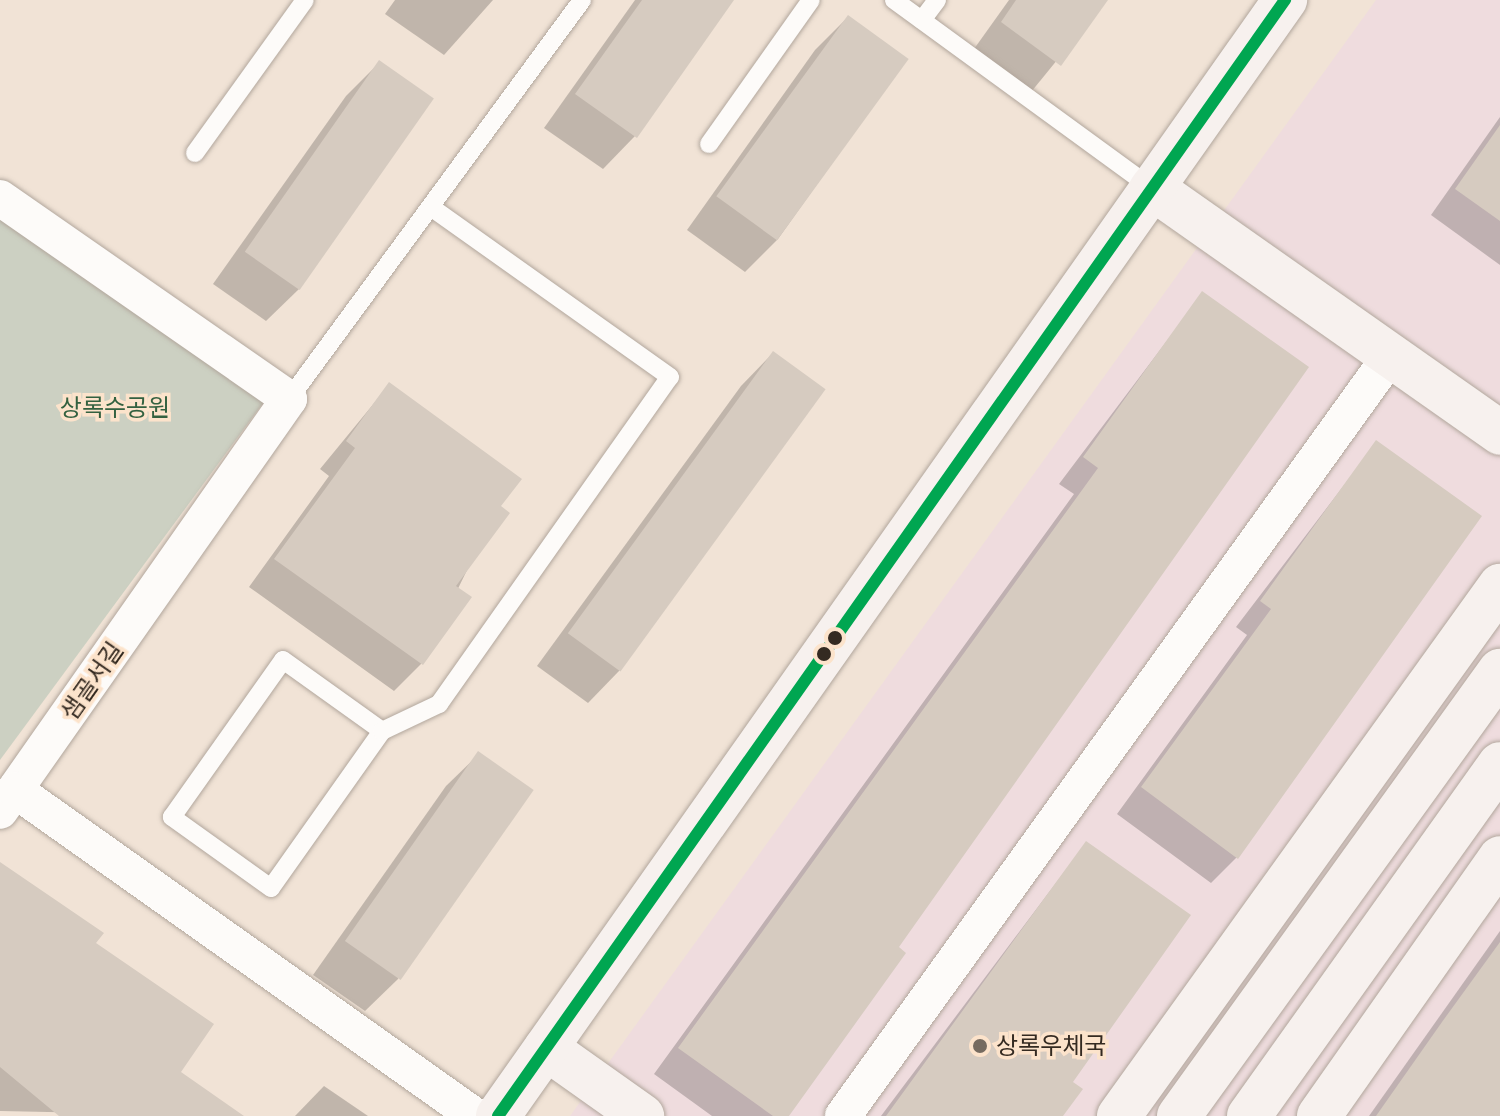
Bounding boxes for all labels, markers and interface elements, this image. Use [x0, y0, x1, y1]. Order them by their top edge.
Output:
park label: 상록수공원 [60, 394, 170, 422]
unlabelled marker [827, 630, 843, 646]
street label: 샘골서길 [55, 637, 129, 725]
unlabelled marker [816, 646, 832, 662]
place label: 상록우체국 [996, 1032, 1106, 1060]
marker: 상록우체국 [971, 1037, 989, 1055]

